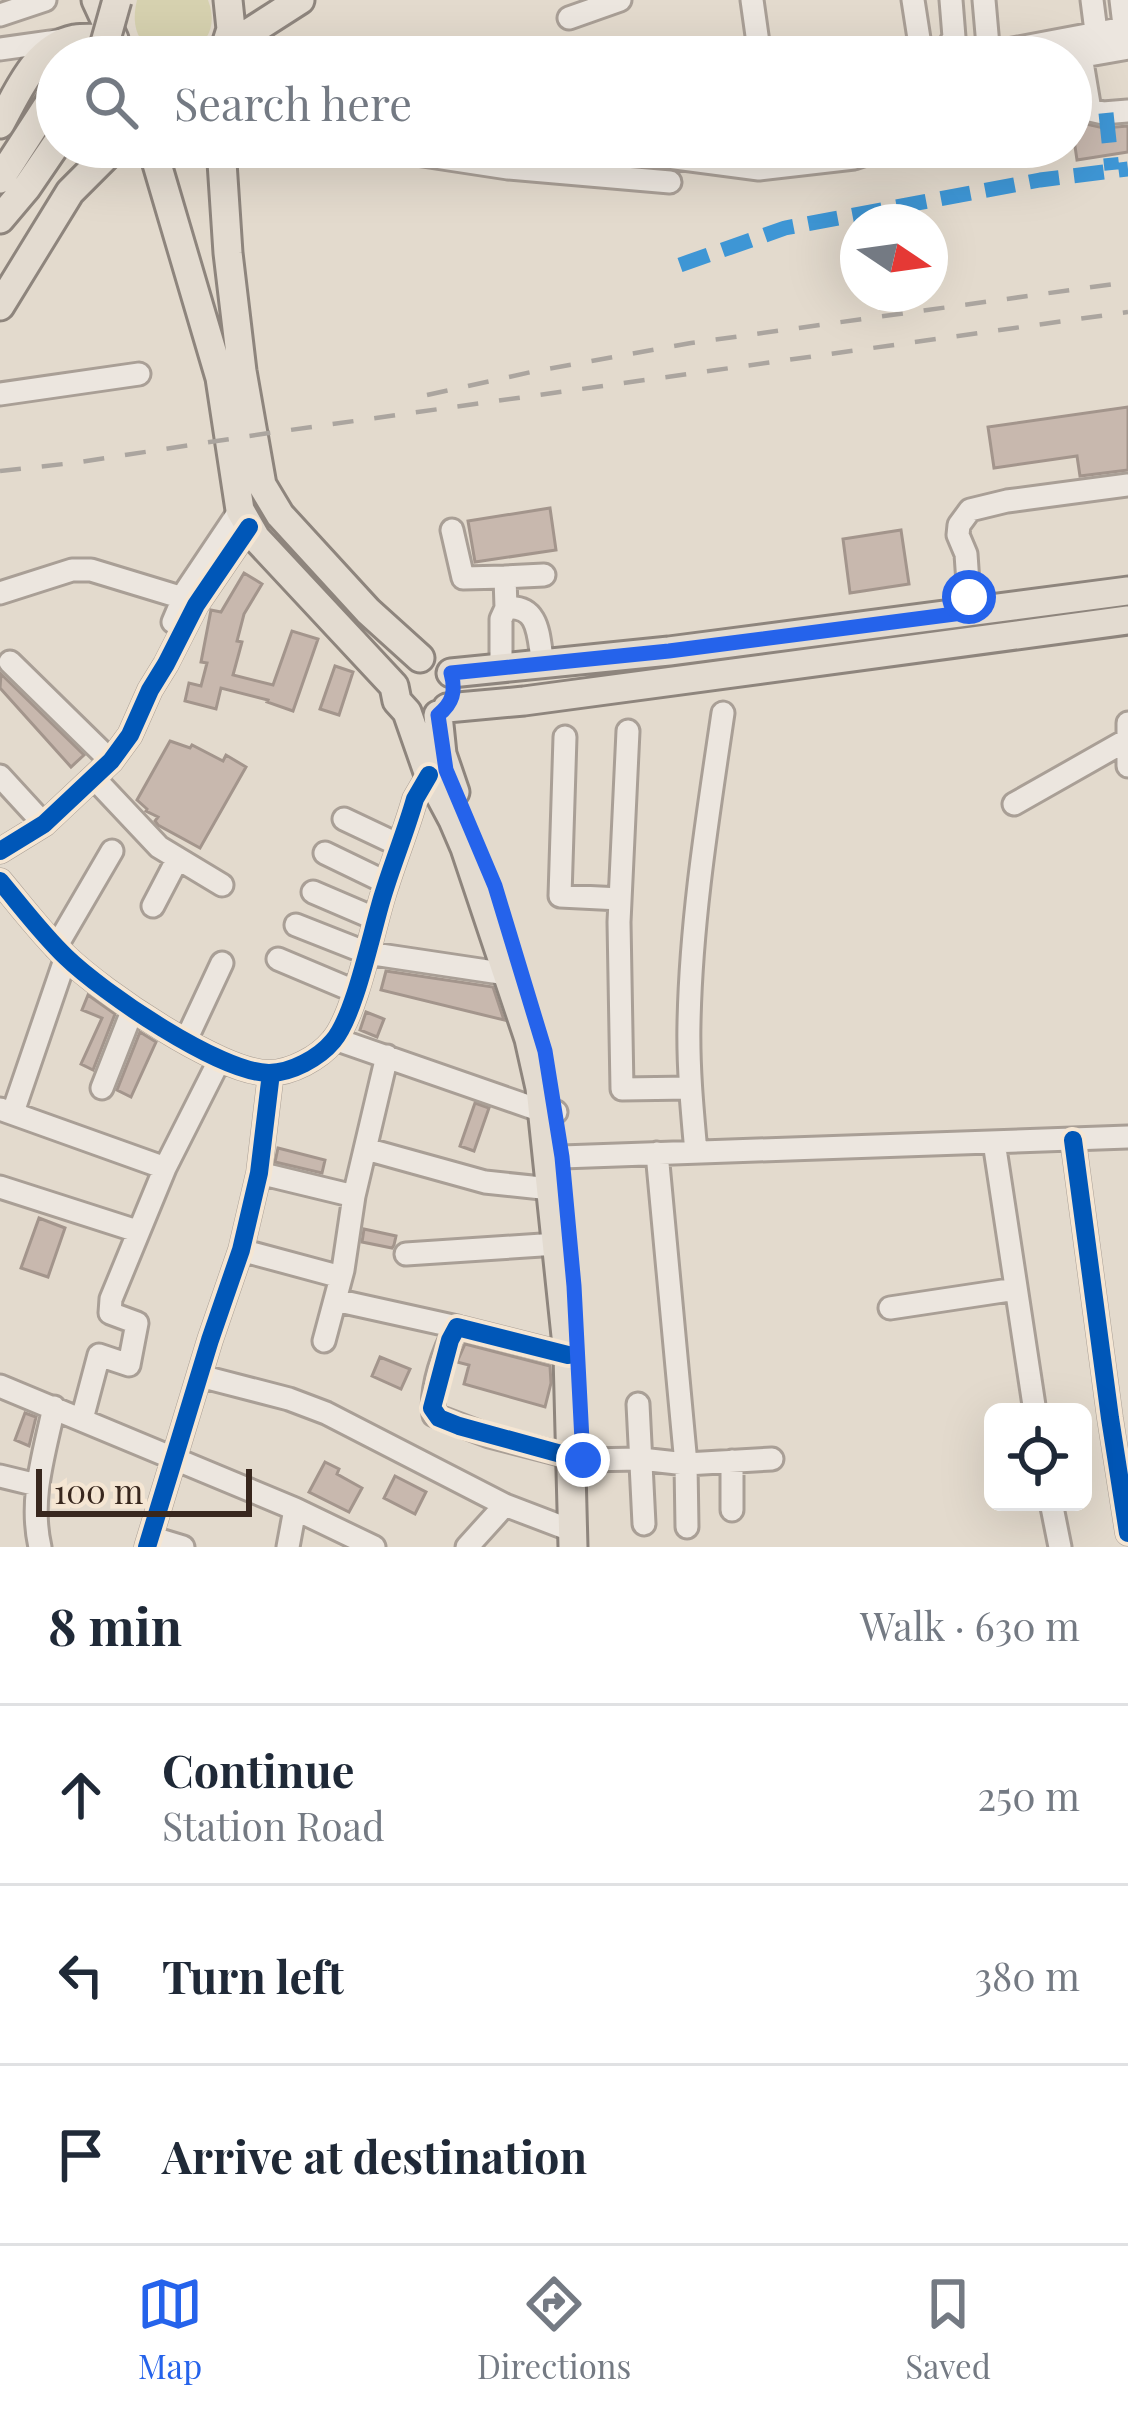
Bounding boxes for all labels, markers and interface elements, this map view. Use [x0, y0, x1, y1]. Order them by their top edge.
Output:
search box [36, 36, 1092, 168]
icon: search [78, 69, 144, 135]
text: Search here [174, 72, 412, 132]
north arrow [840, 204, 948, 312]
route start [942, 570, 996, 624]
map controls [984, 1403, 1092, 1511]
button: locate [984, 1403, 1092, 1511]
route end [556, 1433, 610, 1487]
scale bar [36, 1463, 252, 1516]
text: 100 m [54, 1468, 143, 1512]
text: 8 min [48, 1591, 182, 1659]
text: Walk · 630 m [860, 1599, 1080, 1651]
text: Continue [162, 1739, 354, 1799]
icon: ahead [48, 1762, 114, 1828]
text: 250 m [977, 1769, 1080, 1821]
text: Station Road [162, 1799, 385, 1851]
icon: left [48, 1942, 114, 2008]
text: Turn left [162, 1945, 344, 2005]
text: 380 m [974, 1949, 1080, 2001]
icon: arrive [48, 2122, 114, 2188]
text: Arrive at destination [162, 2125, 587, 2185]
tab: Map [137, 2271, 203, 2387]
tab: Directions [477, 2271, 631, 2387]
tab: Saved [905, 2271, 991, 2387]

